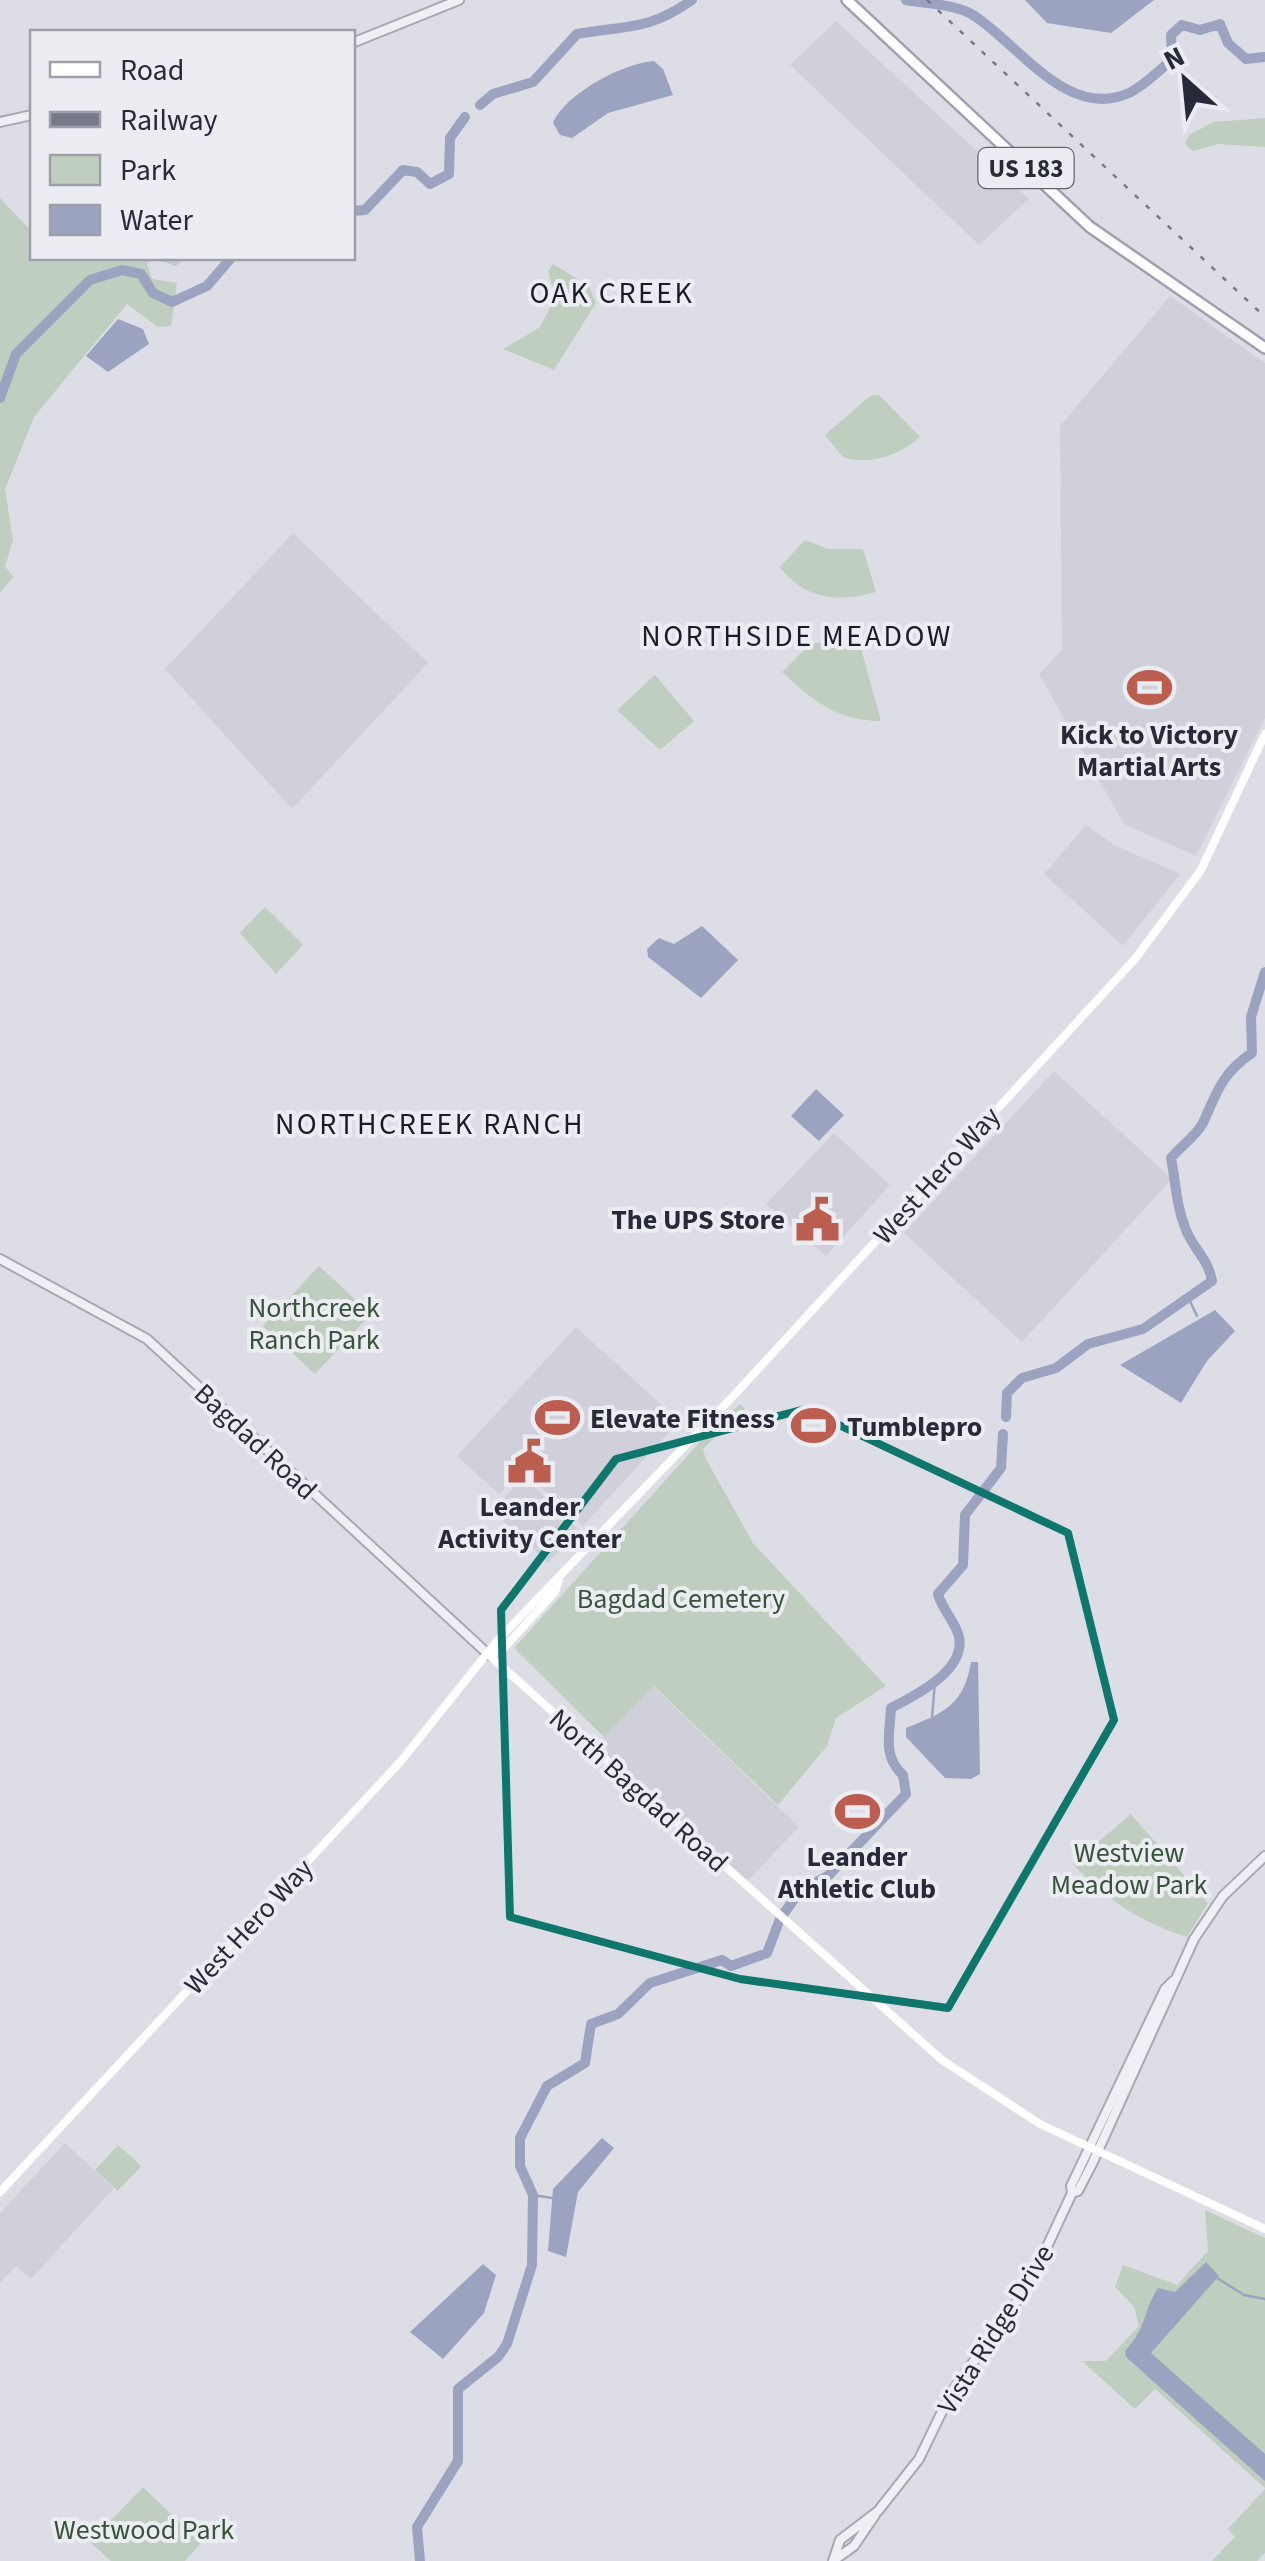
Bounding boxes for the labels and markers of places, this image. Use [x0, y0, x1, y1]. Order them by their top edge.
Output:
sports icon: Kick to Victory Martial Arts [1125, 664, 1173, 712]
place label: Kick to Victory Martial Arts [1060, 715, 1238, 787]
public building icon: The UPS Store [794, 1195, 842, 1243]
place label: The UPS Store [611, 1200, 785, 1240]
sports icon: Elevate Fitness [533, 1394, 581, 1442]
place label: Elevate Fitness [590, 1399, 775, 1439]
sports icon: Tumblepro [790, 1402, 838, 1450]
place label: Tumblepro [847, 1407, 982, 1447]
public building icon: Leander Activity Center [506, 1437, 554, 1485]
place label: Leander Activity Center [437, 1487, 622, 1559]
sports icon: Leander Athletic Club [833, 1787, 881, 1835]
place label: Leander Athletic Club [777, 1837, 936, 1909]

